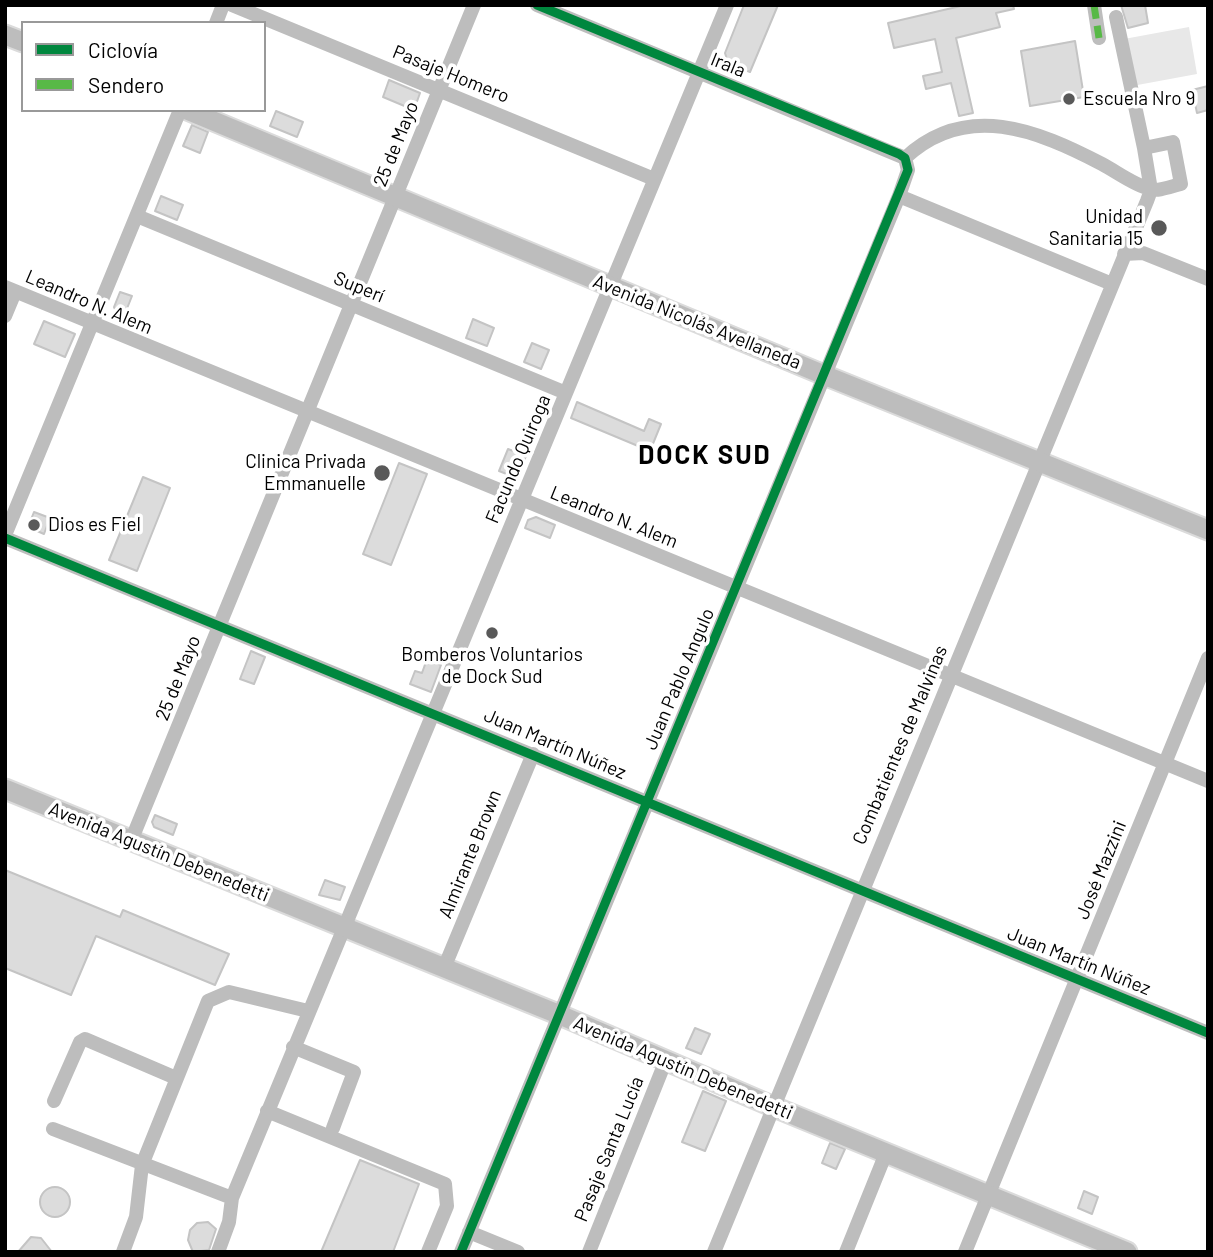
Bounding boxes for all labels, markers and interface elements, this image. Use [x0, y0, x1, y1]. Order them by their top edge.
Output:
legend [21, 21, 266, 112]
text: Ciclovía [88, 37, 158, 62]
street label: Pasaje Homero [389, 40, 513, 108]
street label: Irala [707, 48, 749, 82]
text: Sendero [88, 72, 164, 97]
place label: Escuela Nro 9 [1083, 88, 1195, 110]
marker: Escuela Nro 9 [1061, 91, 1077, 107]
street label: 25 de Mayo [369, 98, 423, 190]
place label: Unidad Sanitaria 15 [1049, 206, 1143, 250]
marker: Unidad Sanitaria 15 [1149, 218, 1169, 238]
street label: Leandro N. Alem [22, 265, 156, 339]
street label: Superí [330, 267, 388, 307]
street label: Avenida Nicolás Avellaneda [590, 270, 804, 374]
street label: Facundo Quiroga [481, 391, 555, 527]
district label: DOCK SUD [639, 439, 771, 471]
place label: Clinica Privada Emmanuelle [245, 451, 366, 495]
marker: Clinica Privada Emmanuelle [372, 463, 392, 483]
street label: Leandro N. Alem [547, 481, 681, 553]
place label: Dios es Fiel [48, 514, 141, 536]
marker: Dios es Fiel [26, 517, 42, 533]
street label: Juan Pablo Angulo [639, 605, 719, 753]
marker: Bomberos Voluntarios de Dock Sud [484, 625, 500, 641]
street label: 25 de Mayo [151, 632, 205, 724]
street label: Combatientes de Malvinas [848, 642, 952, 848]
place label: Bomberos Voluntarios de Dock Sud [401, 644, 583, 688]
street label: Juan Martín Núñez [480, 704, 630, 784]
street label: Almirante Brown [434, 786, 506, 922]
street label: Avenida Agustín Debenedetti [45, 797, 273, 907]
street label: José Mazzini [1071, 817, 1131, 923]
street label: Juan Martín Núñez [1004, 922, 1154, 1000]
street label: Avenida Agustín Debenedetti [570, 1011, 796, 1125]
street label: Pasaje Santa Lucía [570, 1073, 648, 1225]

